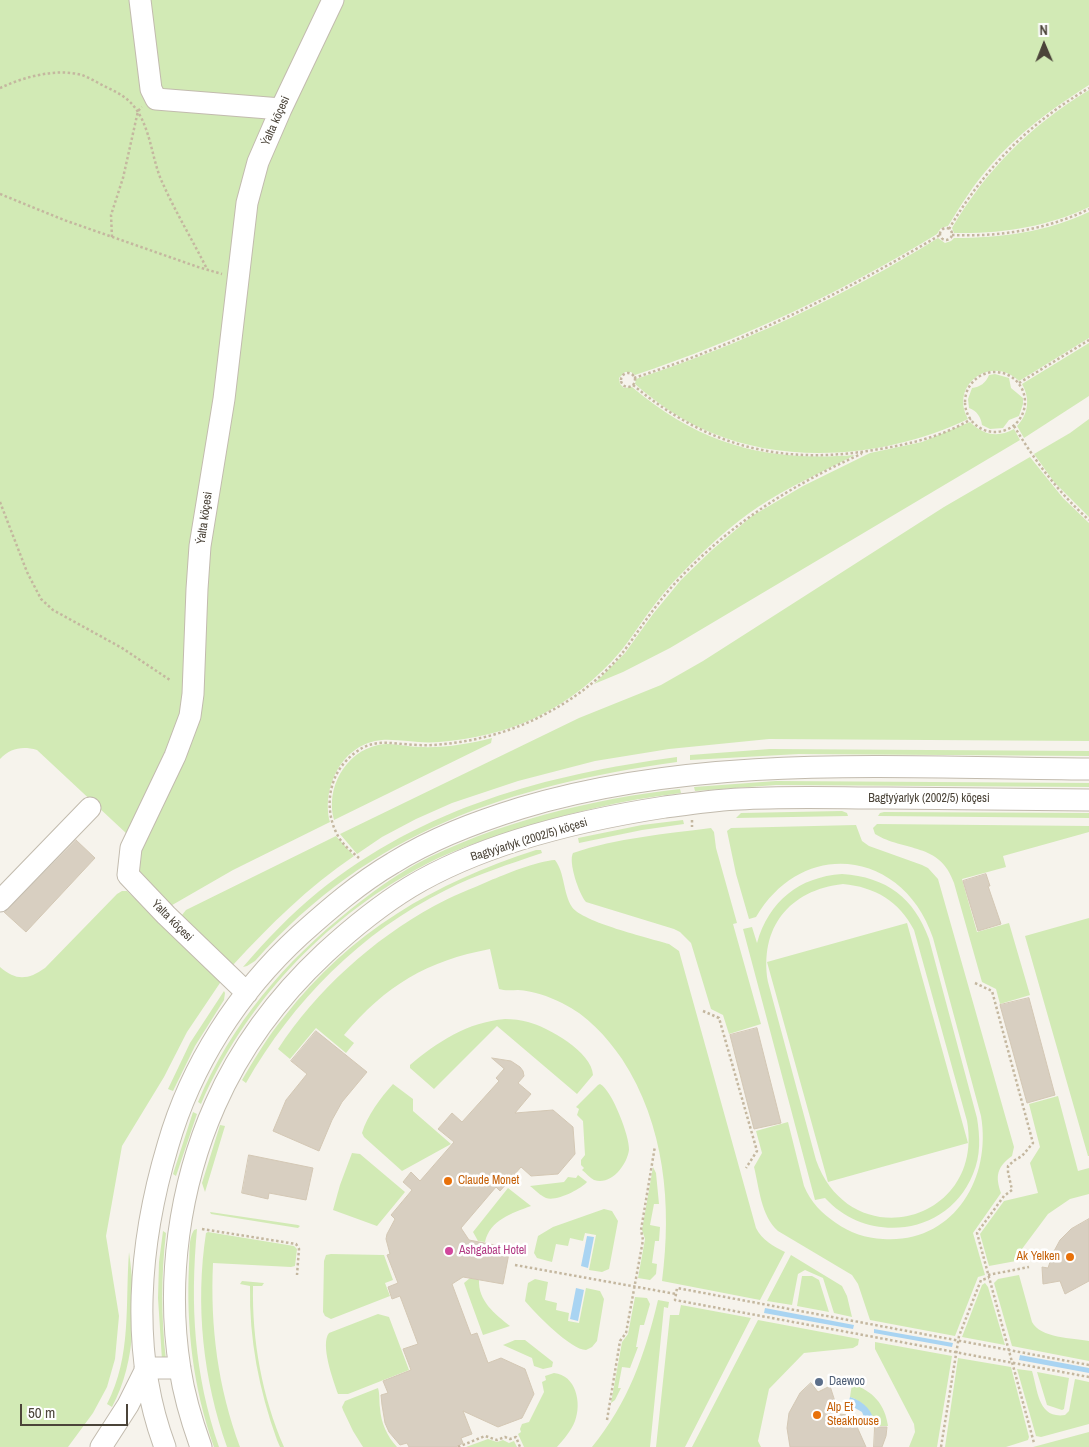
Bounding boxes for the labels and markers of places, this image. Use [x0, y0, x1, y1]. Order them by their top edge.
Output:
place label: Claude Monet [458, 1174, 519, 1188]
marker: Claude Monet [442, 1175, 454, 1187]
place label: Ashgabat Hotel [459, 1244, 526, 1258]
marker: Ashgabat Hotel [443, 1245, 455, 1257]
place label: Ak Yelken [1016, 1250, 1060, 1264]
marker: Ak Yelken [1064, 1251, 1076, 1263]
place label: Daewoo [829, 1375, 865, 1389]
marker: Daewoo [813, 1376, 825, 1388]
place label: Alp Et Steakhouse [827, 1401, 879, 1429]
marker: Alp Et Steakhouse [811, 1409, 823, 1421]

